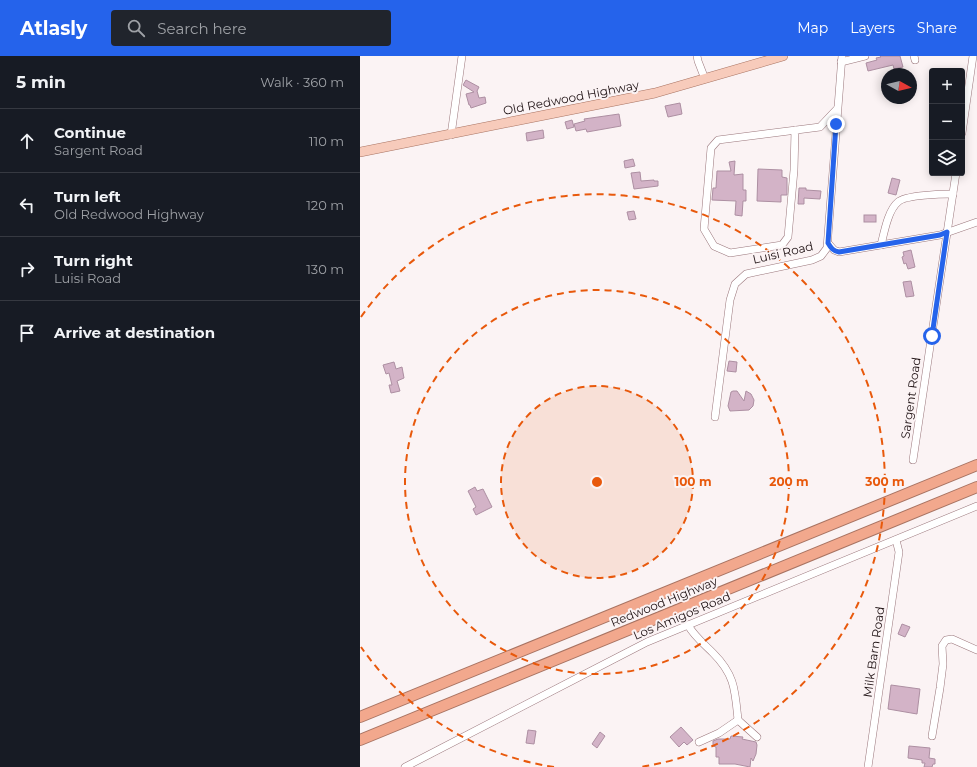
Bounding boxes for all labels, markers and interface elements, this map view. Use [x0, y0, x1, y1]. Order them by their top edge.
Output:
search box [111, 10, 391, 46]
text: Atlasly [20, 17, 87, 40]
icon: search [125, 17, 147, 39]
text: Search here [157, 19, 247, 38]
text: Map [797, 19, 828, 37]
text: Layers [850, 19, 895, 37]
text: Share [917, 19, 957, 37]
north arrow [881, 68, 917, 104]
map controls [929, 68, 965, 176]
button: + [929, 68, 965, 104]
text: 5 min [16, 72, 66, 92]
text: Walk · 360 m [260, 74, 344, 90]
street label: Old Redwood Highway [502, 77, 641, 118]
button: − [929, 104, 965, 140]
route end [827, 115, 845, 133]
text: Continue [54, 123, 126, 142]
icon: ahead [16, 130, 38, 152]
text: 110 m [309, 133, 344, 149]
button: layers [929, 140, 965, 176]
text: Sargent Road [54, 142, 143, 158]
text: Turn left [54, 187, 121, 206]
icon: left [16, 194, 38, 216]
text: 120 m [306, 197, 344, 213]
text: Old Redwood Highway [54, 206, 204, 222]
street label: Luisi Road [751, 238, 815, 267]
text: Turn right [54, 251, 133, 270]
icon: right [16, 258, 38, 280]
text: 130 m [306, 261, 344, 277]
text: Luisi Road [54, 270, 121, 286]
icon: arrive [16, 322, 38, 344]
text: Arrive at destination [54, 323, 215, 342]
route start [923, 327, 941, 345]
street label: Sargent Road [897, 356, 924, 440]
text: 100 m [675, 474, 711, 489]
text: 200 m [769, 474, 809, 489]
text: 300 m [864, 474, 905, 489]
centre of rings [590, 475, 604, 489]
street label: Redwood Highway [608, 573, 720, 630]
street label: Los Amigos Road [631, 588, 733, 643]
street label: Milk Barn Road [860, 605, 887, 698]

